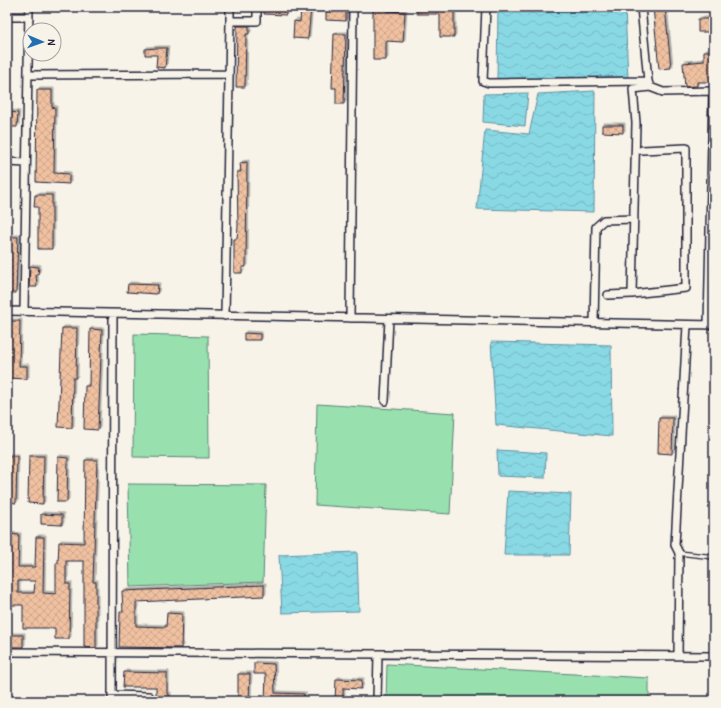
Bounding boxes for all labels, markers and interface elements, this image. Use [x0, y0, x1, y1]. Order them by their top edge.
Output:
north arrow [22, 22, 62, 62]
text: N [45, 39, 59, 46]

